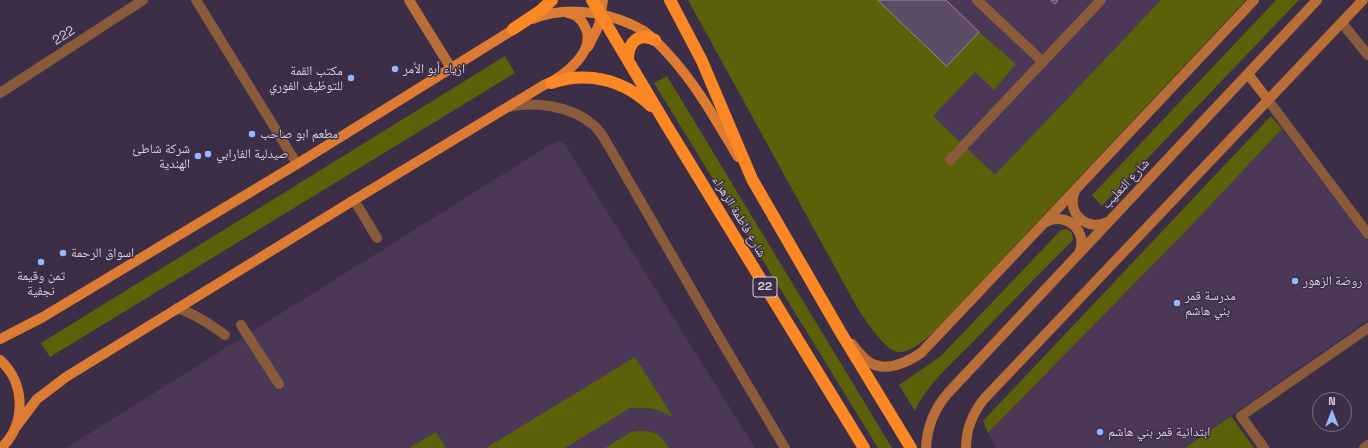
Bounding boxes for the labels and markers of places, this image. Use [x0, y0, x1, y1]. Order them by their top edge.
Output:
place label: ازياء أبو الأمر [403, 61, 465, 77]
place label: مكتب القمة للتوظيف الفوري [269, 63, 343, 94]
marker: ازياء أبو الأمر [390, 64, 400, 74]
marker: مكتب القمة للتوظيف الفوري [346, 73, 356, 83]
place label: مطعم ابو صاحب [260, 126, 338, 142]
marker: مطعم ابو صاحب [247, 129, 257, 139]
place label: شركة شاطئ الهندية [132, 141, 190, 172]
place label: صيدلية الفارابي [216, 146, 289, 162]
marker: صيدلية الفارابي [203, 149, 213, 159]
marker: شركة شاطئ الهندية [193, 151, 203, 161]
place label: اسواق الرحمة [71, 245, 134, 261]
marker: اسواق الرحمة [58, 248, 68, 258]
marker: تمن وقيمة نجفية [36, 257, 46, 267]
place label: تمن وقيمة نجفية [17, 268, 65, 299]
place label: روضة الزهور [1303, 273, 1362, 289]
marker: روضة الزهور [1290, 276, 1300, 286]
place label: مدرسة قمر بني هاشم [1185, 288, 1236, 319]
marker: مدرسة قمر بني هاشم [1172, 298, 1182, 308]
place label: ابتدائية قمر بني هاشم [1108, 424, 1210, 440]
marker: ابتدائية قمر بني هاشم [1095, 427, 1105, 437]

